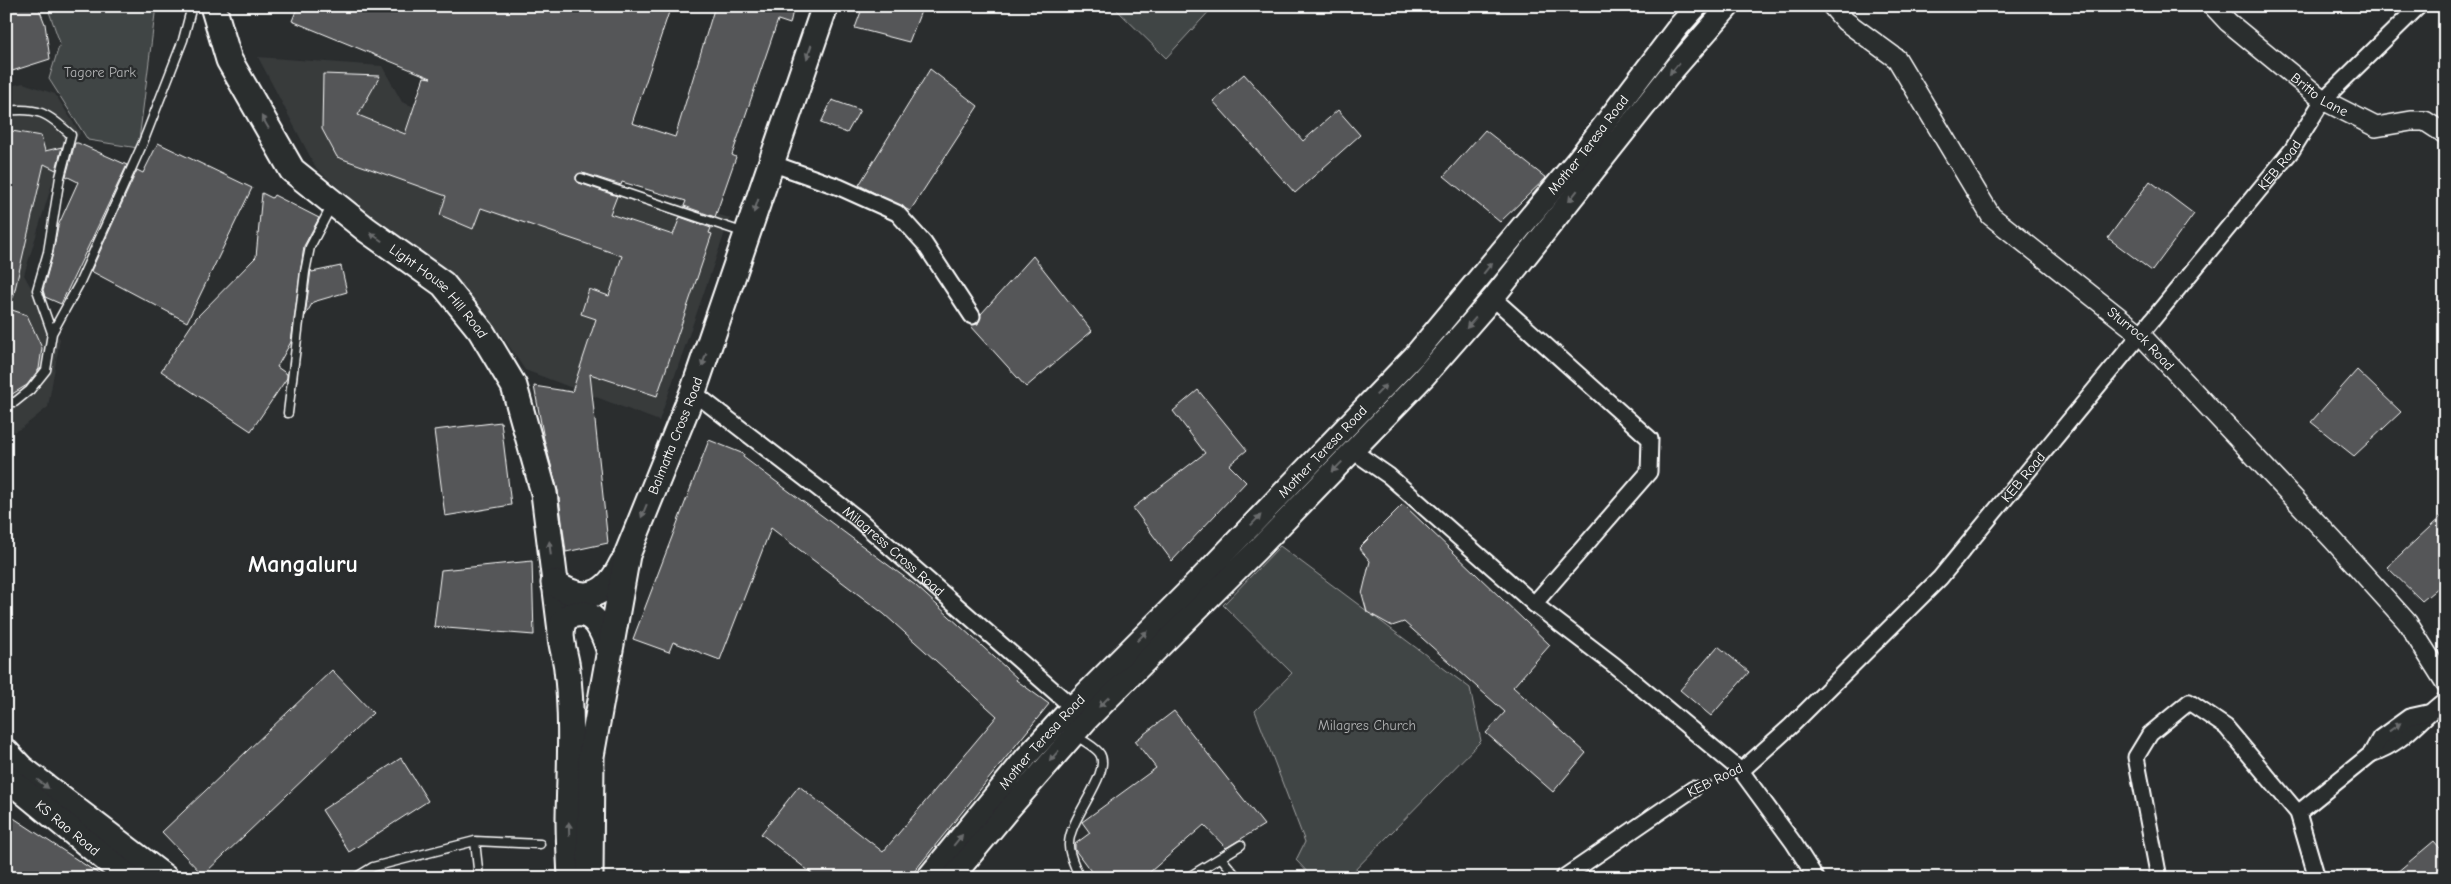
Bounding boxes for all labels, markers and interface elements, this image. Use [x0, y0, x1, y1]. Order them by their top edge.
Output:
one-way arrow [805, 45, 812, 60]
one-way arrow [1669, 63, 1680, 76]
park label: Tagore Park [64, 64, 136, 81]
street label: Britto Lane [2288, 69, 2351, 120]
street label: Mother Teresa Road [1544, 92, 1632, 198]
one-way arrow [260, 115, 269, 129]
street label: KEB Road [2254, 137, 2305, 194]
one-way arrow [1568, 190, 1579, 203]
one-way arrow [752, 199, 760, 214]
one-way arrow [369, 232, 383, 242]
street label: Light House Hill Road [386, 240, 492, 341]
one-way arrow [1483, 262, 1494, 275]
street label: Sturrock Road [2104, 303, 2178, 374]
one-way arrow [1465, 316, 1477, 328]
one-way arrow [700, 353, 708, 368]
street label: Balmatta Cross Road [644, 375, 706, 497]
one-way arrow [1375, 385, 1387, 397]
street label: Mother Teresa Road [1274, 402, 1370, 501]
street label: KEB Road [1997, 448, 2049, 506]
one-way arrow [1331, 461, 1343, 473]
street label: Milagress Cross Road [840, 502, 948, 599]
one-way arrow [640, 504, 648, 518]
one-way arrow [1250, 514, 1262, 526]
one-way arrow [546, 540, 554, 556]
district label: Mangaluru [248, 550, 358, 578]
one-way arrow [1136, 630, 1148, 642]
street label: Mother Teresa Road [995, 691, 1088, 793]
one-way arrow [1098, 696, 1110, 708]
park label: Milagres Church [1318, 717, 1416, 734]
one-way arrow [2388, 722, 2401, 732]
one-way arrow [1049, 750, 1060, 763]
street label: KEB Road [1684, 759, 1746, 801]
one-way arrow [36, 779, 49, 790]
street label: KS Rao Road [32, 796, 103, 859]
one-way arrow [565, 821, 573, 837]
one-way arrow [953, 834, 964, 847]

